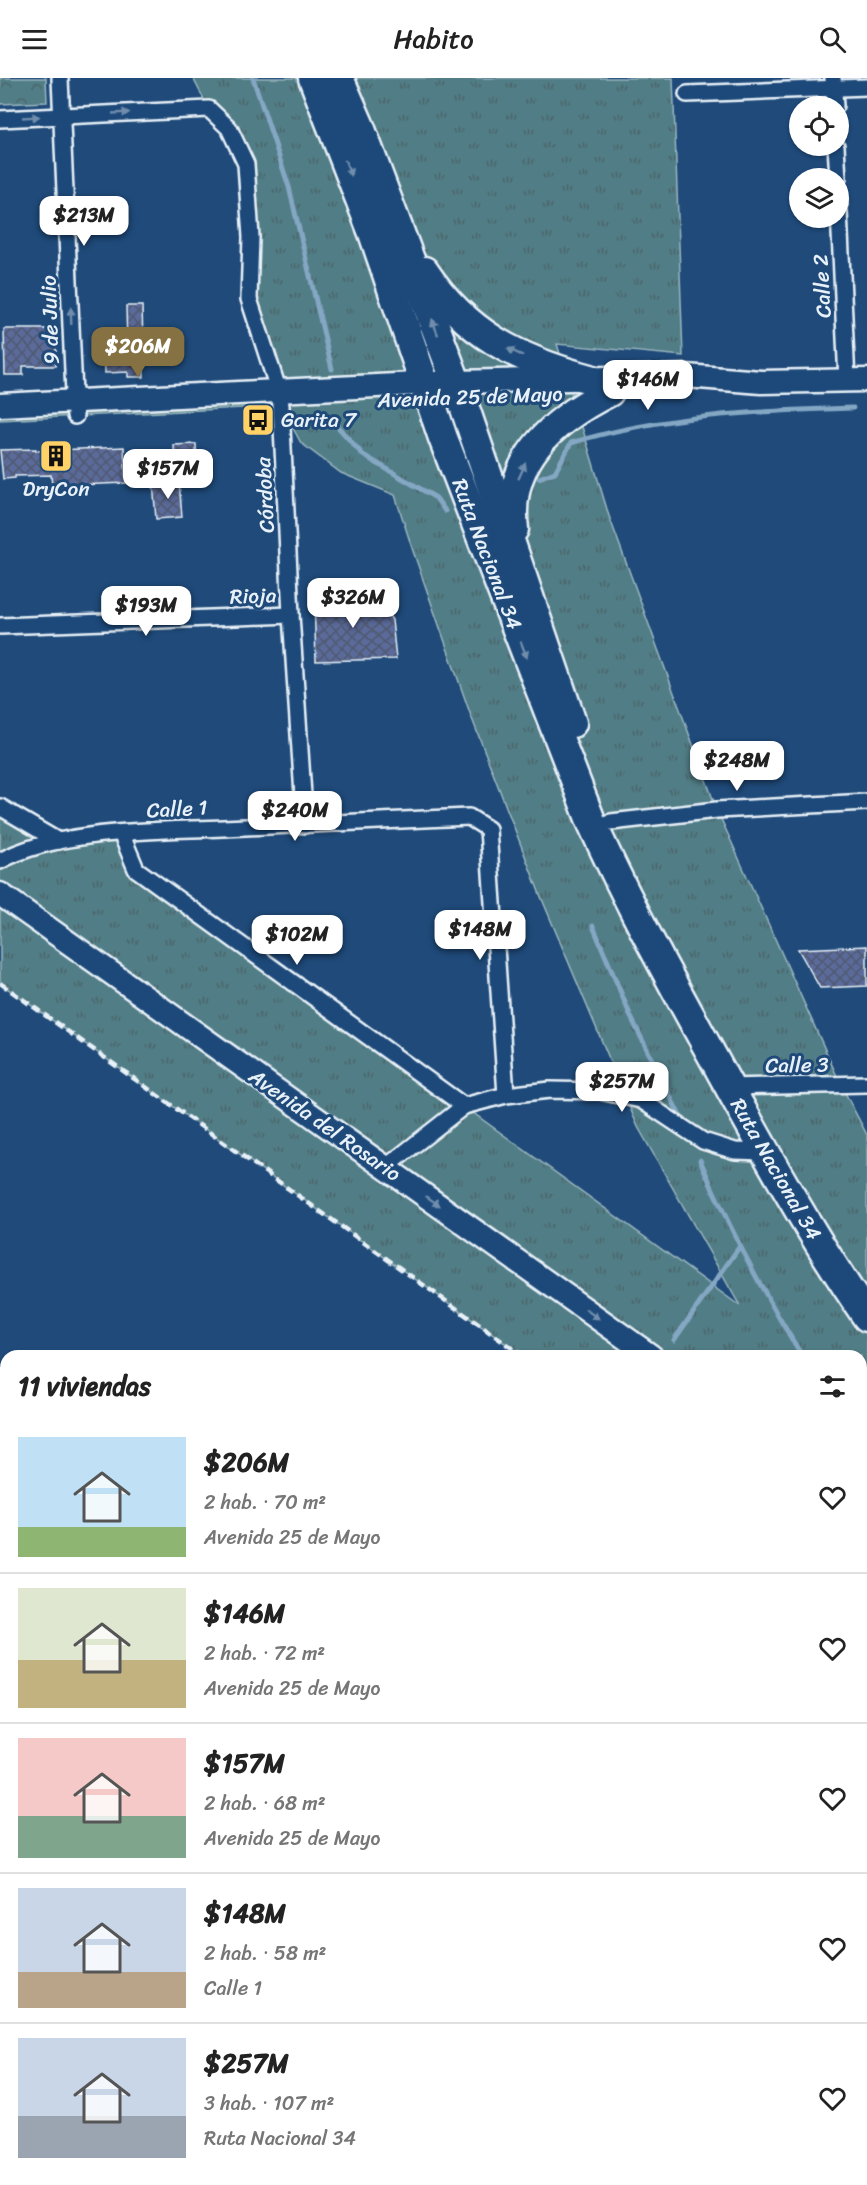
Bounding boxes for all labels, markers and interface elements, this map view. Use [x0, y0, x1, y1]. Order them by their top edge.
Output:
text: Habito [393, 15, 474, 63]
icon: menu [18, 23, 51, 56]
icon: search [816, 23, 849, 56]
map controls [789, 96, 849, 228]
button: locate [789, 96, 849, 156]
one-way arrow [111, 109, 130, 118]
one-way arrow [22, 113, 41, 122]
one-way arrow [344, 159, 354, 177]
button: layers [789, 168, 849, 228]
pin: $213M [42, 196, 126, 247]
text: $213M [54, 198, 114, 233]
street label: Calle 2 [801, 253, 843, 319]
street label: 9 de Julio [29, 274, 71, 365]
one-way arrow [66, 306, 75, 325]
one-way arrow [430, 318, 440, 336]
pin: $206M [96, 327, 180, 378]
text: $206M [105, 329, 171, 364]
one-way arrow [507, 347, 524, 356]
pin: $146M [606, 360, 690, 411]
text: $146M [617, 362, 679, 397]
street label: Avenida 25 de Mayo [376, 375, 563, 419]
place label: Garita 7 [281, 401, 358, 439]
bus stop icon: Garita 7 [240, 402, 276, 438]
building icon: DryCon [38, 438, 74, 474]
pin: $157M [126, 449, 210, 500]
text: $157M [137, 451, 199, 486]
street label: Córdoba [244, 456, 286, 534]
one-way arrow [517, 462, 527, 480]
place label: DryCon [22, 470, 90, 508]
street label: Ruta Nacional 34 [441, 473, 533, 635]
street label: Rioja [229, 576, 277, 616]
pin: $326M [311, 578, 395, 629]
text: $326M [321, 580, 385, 615]
pin: $193M [104, 586, 188, 637]
text: $193M [115, 588, 177, 623]
one-way arrow [520, 641, 530, 659]
pin: $248M [695, 741, 779, 792]
text: $248M [704, 743, 770, 778]
street label: Calle 1 [146, 788, 208, 830]
pin: $240M [253, 791, 337, 842]
text: $240M [262, 793, 328, 828]
pin: $148M [438, 910, 522, 961]
text: $148M [449, 912, 511, 947]
pin: $102M [255, 915, 339, 966]
text: $102M [266, 917, 328, 952]
street label: Calle 3 [765, 1045, 829, 1085]
street label: Avenida del Rosario [240, 1057, 410, 1192]
pin: $257M [580, 1062, 664, 1113]
text: $257M [590, 1064, 654, 1099]
street label: Ruta Nacional 34 [720, 1090, 832, 1248]
one-way arrow [425, 1195, 441, 1207]
one-way arrow [584, 1308, 600, 1320]
text: 11 viviendas [18, 1363, 151, 1409]
icon: filters [816, 1370, 849, 1403]
text: $206M [204, 1439, 289, 1485]
icon: home [66, 1461, 138, 1533]
icon: heart [816, 1481, 849, 1514]
text: 2 hab. · 70 m² [204, 1485, 326, 1520]
text: Avenida 25 de Mayo [204, 1520, 380, 1555]
text: $146M [204, 1590, 285, 1636]
icon: home [66, 1612, 138, 1684]
icon: heart [816, 1632, 849, 1665]
text: 2 hab. · 72 m² [204, 1636, 325, 1671]
text: Avenida 25 de Mayo [204, 1671, 380, 1706]
text: $157M [204, 1740, 285, 1786]
icon: home [66, 1762, 138, 1834]
icon: heart [816, 1782, 849, 1815]
text: 2 hab. · 68 m² [204, 1786, 326, 1821]
text: Avenida 25 de Mayo [204, 1821, 380, 1856]
text: $148M [204, 1890, 286, 1936]
icon: home [66, 1912, 138, 1984]
icon: heart [816, 1932, 849, 1965]
text: 2 hab. · 58 m² [204, 1936, 326, 1971]
text: Calle 1 [204, 1971, 262, 2006]
text: $257M [204, 2040, 288, 2086]
icon: home [66, 2062, 138, 2134]
icon: heart [816, 2082, 849, 2115]
text: 3 hab. · 107 m² [204, 2086, 334, 2121]
text: Ruta Nacional 34 [204, 2121, 356, 2156]

